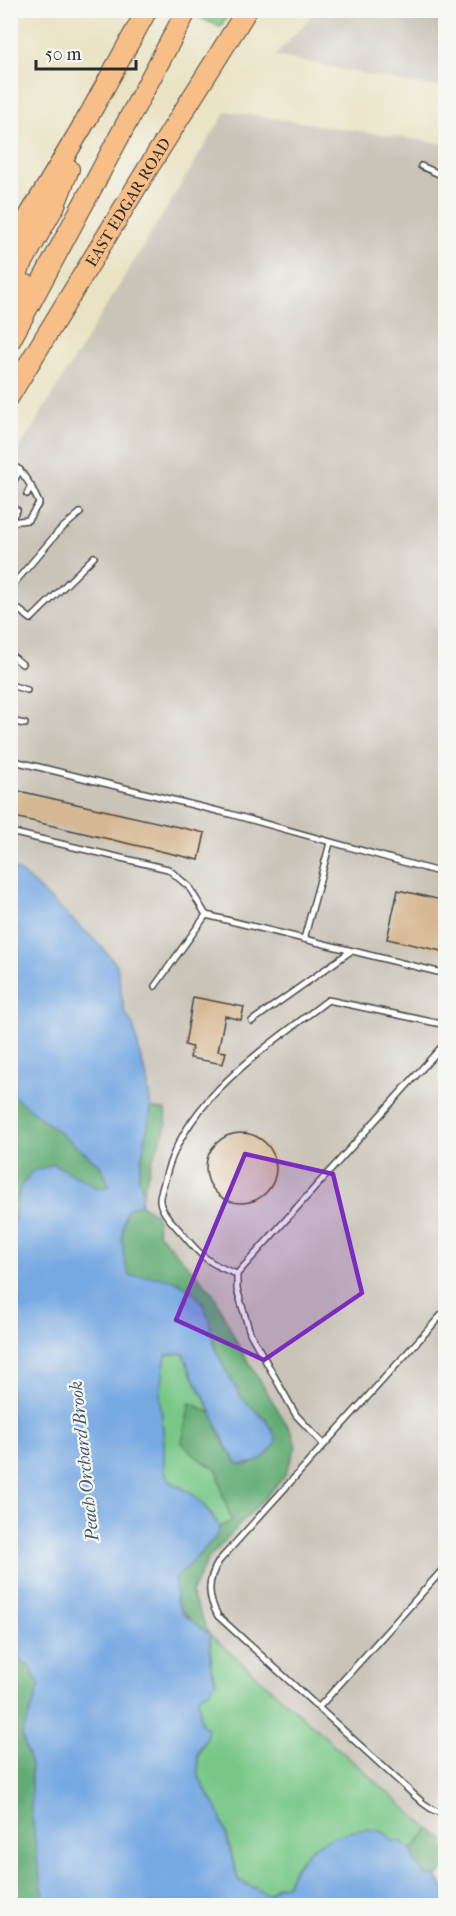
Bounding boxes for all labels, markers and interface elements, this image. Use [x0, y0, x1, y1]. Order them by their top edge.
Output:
scale bar [36, 33, 136, 71]
text: 50 m [45, 44, 82, 65]
street label: EAST EDGAR ROAD [81, 134, 175, 270]
water label: Peach Orchard Brook [66, 1380, 103, 1543]

